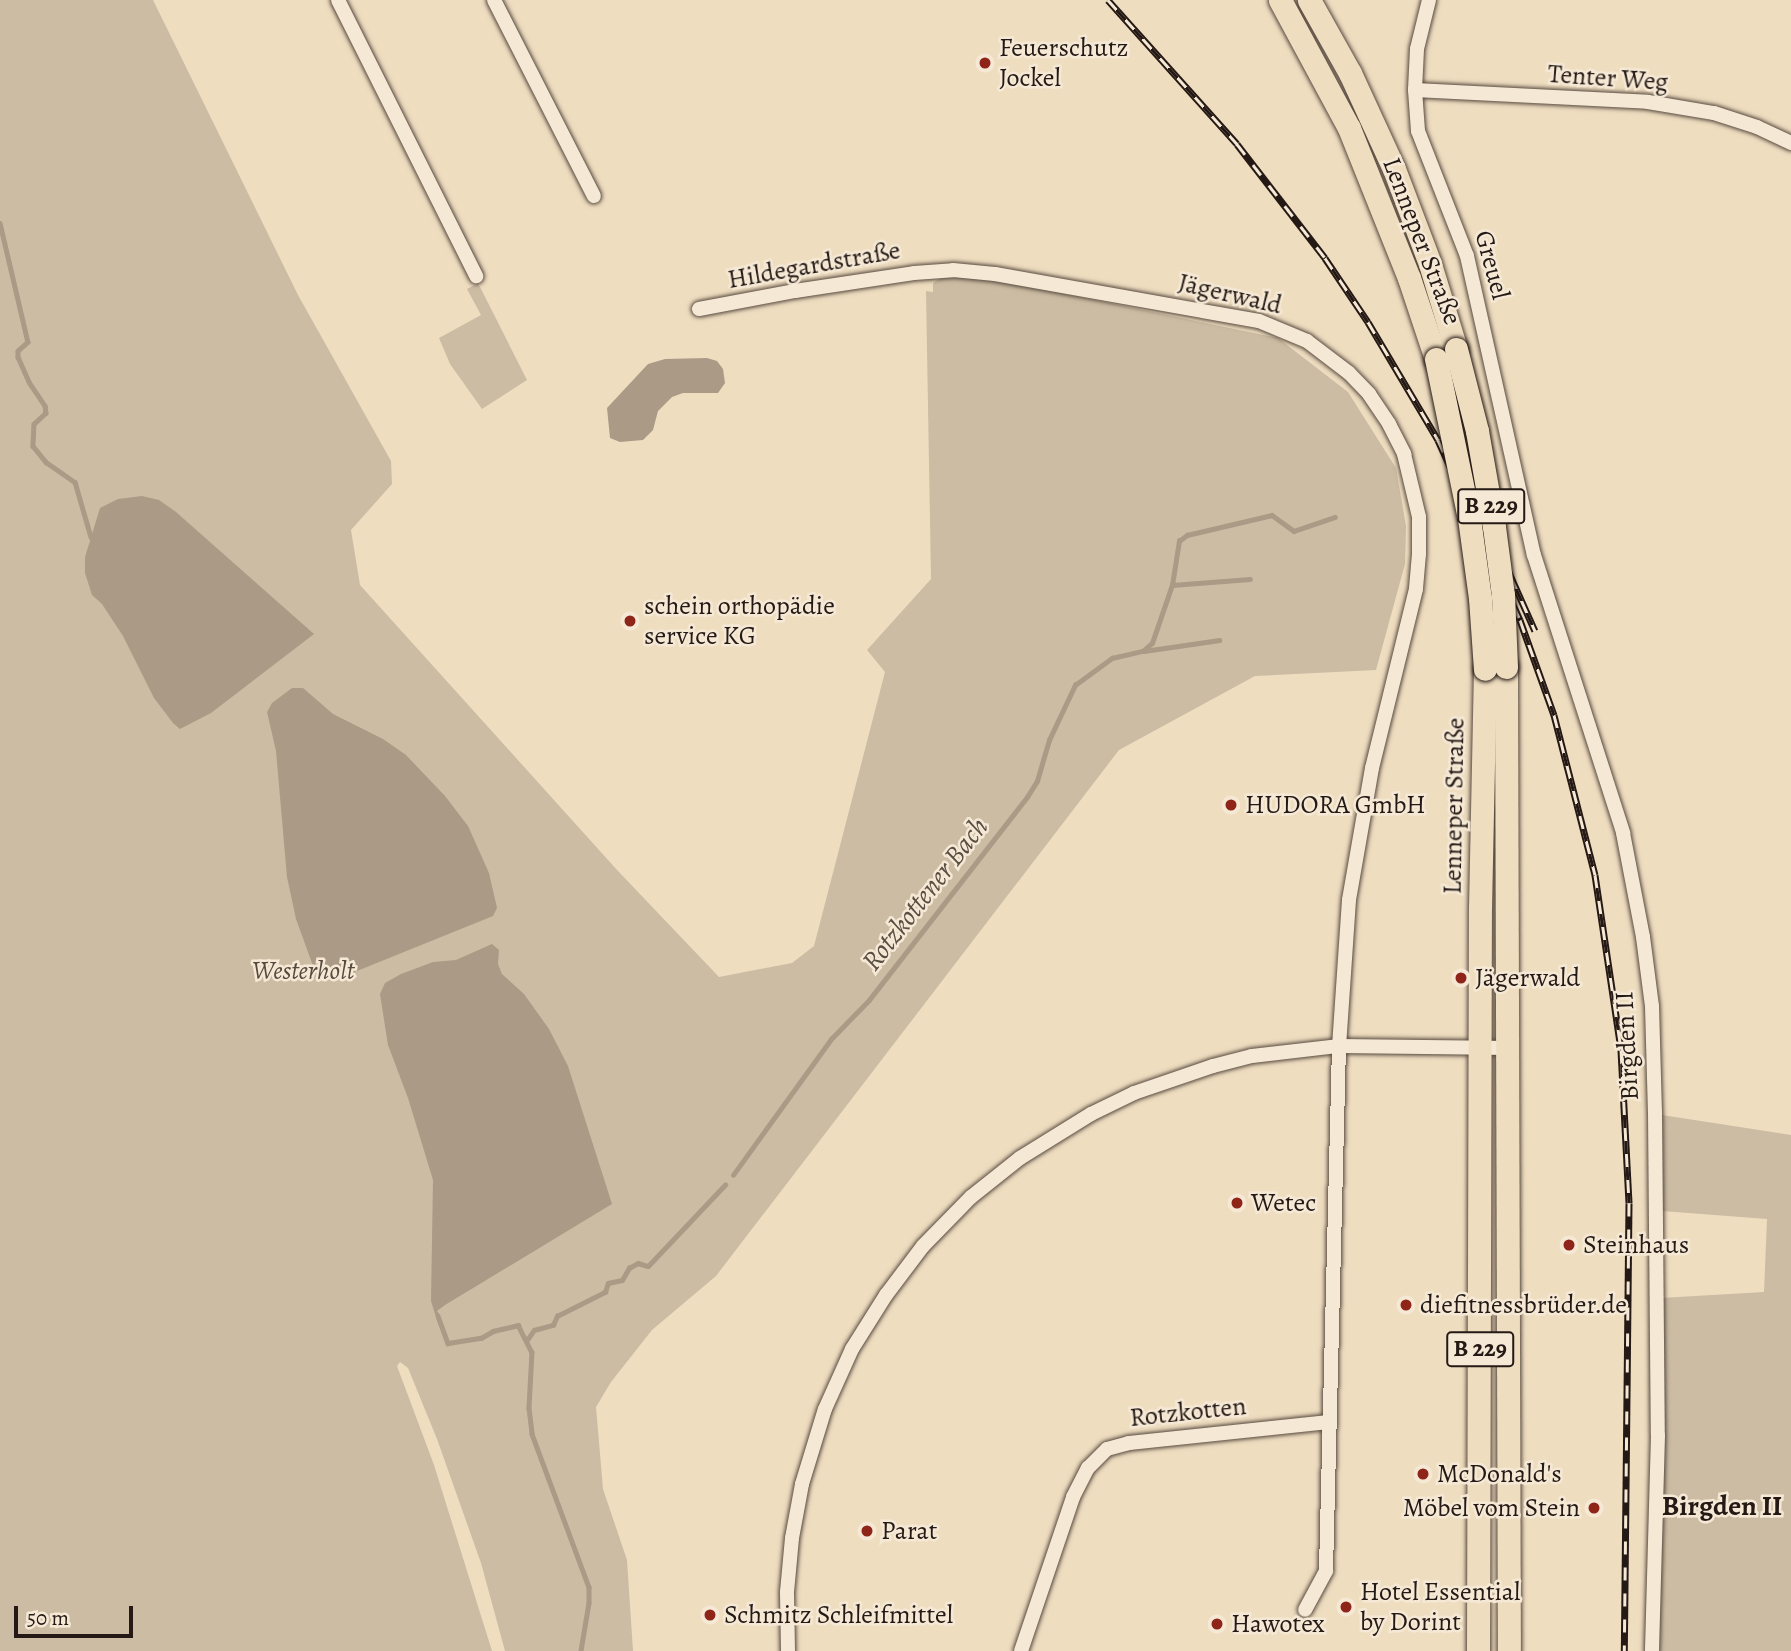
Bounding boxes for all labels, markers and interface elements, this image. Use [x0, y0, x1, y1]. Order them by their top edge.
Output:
place label: Feuerschutz Jockel [999, 32, 1128, 94]
marker: Feuerschutz Jockel [977, 55, 993, 71]
street label: Tenter Weg [1547, 58, 1669, 98]
street label: Lenneper Straße [1376, 153, 1468, 329]
street label: Greuel [1468, 227, 1516, 303]
street label: Hildegardstraße [725, 234, 903, 296]
street label: Jägerwald [1175, 267, 1285, 321]
road number: B 229 [1456, 486, 1526, 526]
place label: schein orthopädie service KG [644, 590, 835, 652]
marker: schein orthopädie service KG [622, 613, 638, 629]
street label: Lenneper Straße [1437, 717, 1471, 895]
place label: HUDORA GmbH [1245, 789, 1426, 821]
marker: HUDORA GmbH [1223, 797, 1239, 813]
water label: Rotzkottener Bach [855, 811, 995, 977]
park label: Westerholt [252, 955, 354, 987]
place label: Jägerwald [1475, 962, 1580, 994]
marker: Jägerwald [1453, 970, 1469, 986]
street label: Birgden II [1609, 991, 1645, 1101]
place label: Wetec [1251, 1187, 1316, 1219]
marker: Wetec [1229, 1195, 1245, 1211]
place label: Steinhaus [1583, 1229, 1689, 1261]
marker: Steinhaus [1561, 1237, 1577, 1253]
place label: diefitnessbrüder.de [1420, 1289, 1627, 1321]
marker: diefitnessbrüder.de [1398, 1297, 1414, 1313]
road number: B 229 [1445, 1329, 1515, 1370]
street label: Rotzkotten [1128, 1390, 1248, 1434]
place label: McDonald's [1437, 1458, 1562, 1490]
marker: McDonald's [1415, 1466, 1431, 1482]
district label: Birgden II [1662, 1489, 1782, 1523]
place label: Möbel vom Stein [1403, 1492, 1580, 1524]
marker: Möbel vom Stein [1586, 1500, 1602, 1516]
place label: Parat [881, 1515, 937, 1547]
marker: Parat [859, 1523, 875, 1539]
place label: Hotel Essential by Dorint [1360, 1576, 1520, 1638]
scale bar [18, 1592, 136, 1636]
place label: Schmitz Schleifmittel [724, 1599, 953, 1631]
marker: Hotel Essential by Dorint [1338, 1599, 1354, 1615]
text: 50 m [27, 1604, 69, 1632]
marker: Schmitz Schleifmittel [702, 1607, 718, 1623]
place label: Hawotex [1231, 1608, 1325, 1640]
marker: Hawotex [1209, 1616, 1225, 1632]

